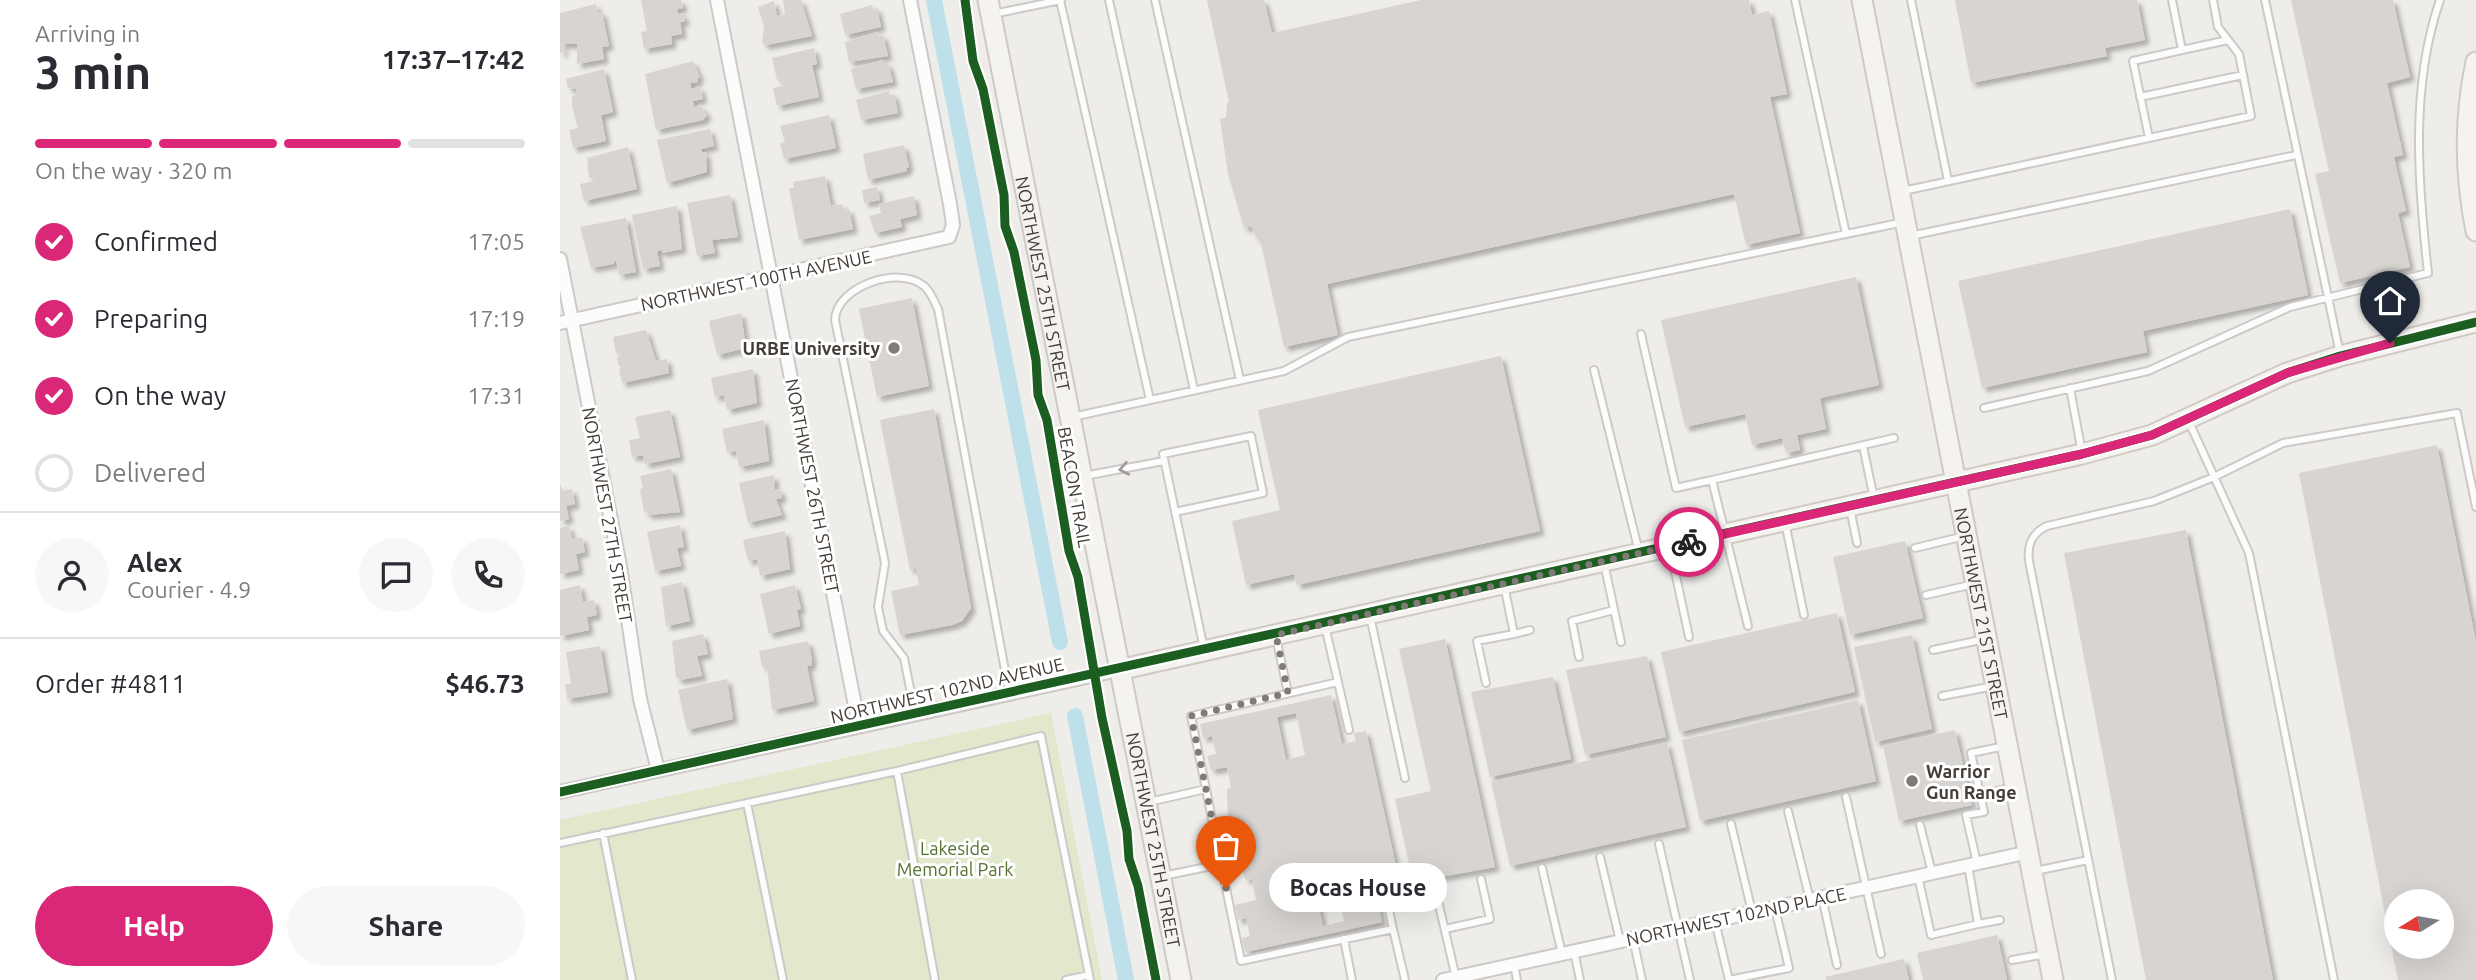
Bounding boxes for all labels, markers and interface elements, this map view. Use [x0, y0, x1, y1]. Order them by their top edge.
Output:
text: Arriving in [35, 21, 140, 46]
text: 17:37–17:42 [382, 45, 525, 74]
text: 3 min [35, 46, 151, 98]
text: On the way · 320 m [35, 158, 232, 183]
street label: NORTHWEST 25TH STREET [1012, 174, 1074, 393]
icon: check [35, 223, 73, 261]
text: Confirmed [94, 227, 218, 256]
text: 17:05 [467, 229, 525, 254]
street label: NORTHWEST 100TH AVENUE [639, 246, 873, 314]
pin [2360, 271, 2420, 343]
icon: home [2371, 282, 2409, 320]
icon: check [35, 300, 73, 338]
text: Preparing [94, 304, 208, 333]
text: 17:19 [467, 306, 525, 331]
place label: URBE University [743, 338, 880, 358]
marker: URBE University [886, 340, 902, 356]
icon: check [35, 377, 73, 415]
street label: NORTHWEST 26TH STREET [782, 377, 844, 595]
text: On the way [94, 381, 226, 410]
text: 17:31 [467, 383, 525, 408]
street label: NORTHWEST 27TH STREET [579, 406, 637, 624]
street label: BEACON TRAIL [1055, 425, 1095, 549]
text: Delivered [94, 458, 206, 487]
one-way arrow [1118, 460, 1130, 475]
street label: NORTHWEST 21ST STREET [1951, 506, 2012, 721]
courier [1654, 507, 1724, 577]
icon: bike [1670, 523, 1708, 561]
button: person [35, 538, 109, 612]
button: chat [359, 538, 433, 612]
button: phone [451, 538, 525, 612]
text: Alex [127, 548, 182, 577]
text: Courier · 4.9 [127, 577, 251, 602]
street label: NORTHWEST 102ND AVENUE [829, 653, 1065, 727]
text: Order #4811 [35, 669, 186, 698]
text: $46.73 [445, 669, 525, 698]
street label: NORTHWEST 25TH STREET [1123, 730, 1185, 949]
place label: Warrior Gun Range [1926, 761, 2017, 802]
marker: Warrior Gun Range [1904, 773, 1920, 789]
pin [1196, 816, 1256, 888]
icon: bag [1207, 827, 1245, 865]
park label: Lakeside Memorial Park [897, 838, 1013, 879]
callout: Bocas House [1268, 864, 1446, 912]
text: Bocas House [1290, 875, 1426, 900]
street label: NORTHWEST 102ND PLACE [1624, 883, 1848, 949]
button: Help [35, 886, 273, 966]
button: Share [287, 886, 525, 966]
north arrow [2384, 889, 2454, 959]
map controls [2384, 889, 2454, 959]

